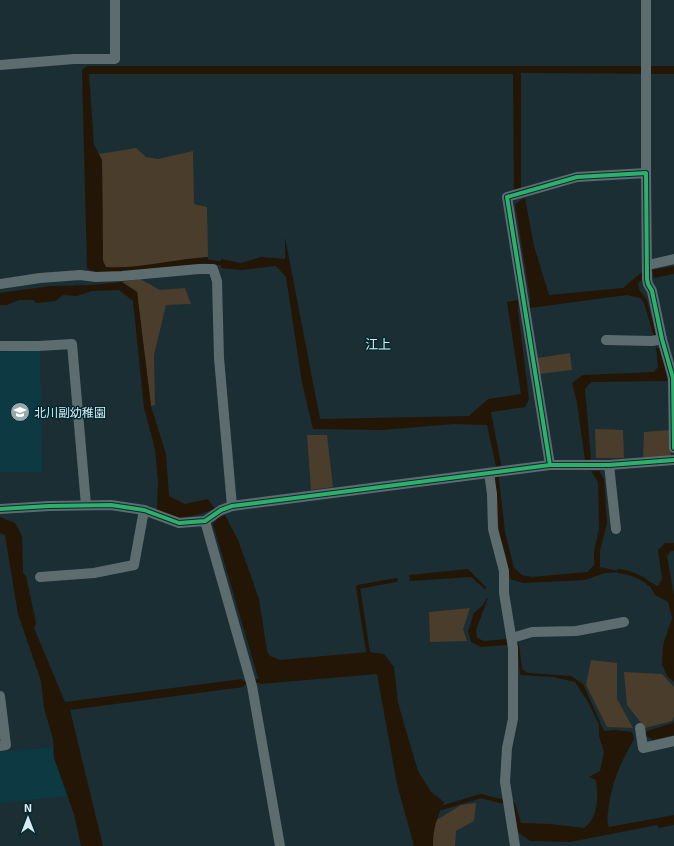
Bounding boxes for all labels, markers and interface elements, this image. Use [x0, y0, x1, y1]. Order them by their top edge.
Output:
district label: 江上 [365, 336, 391, 352]
school or university icon: 北川副幼稚園 [9, 401, 31, 423]
place label: 北川副幼稚園 [34, 405, 106, 419]
north arrow [8, 798, 48, 838]
text: N [24, 801, 32, 814]

